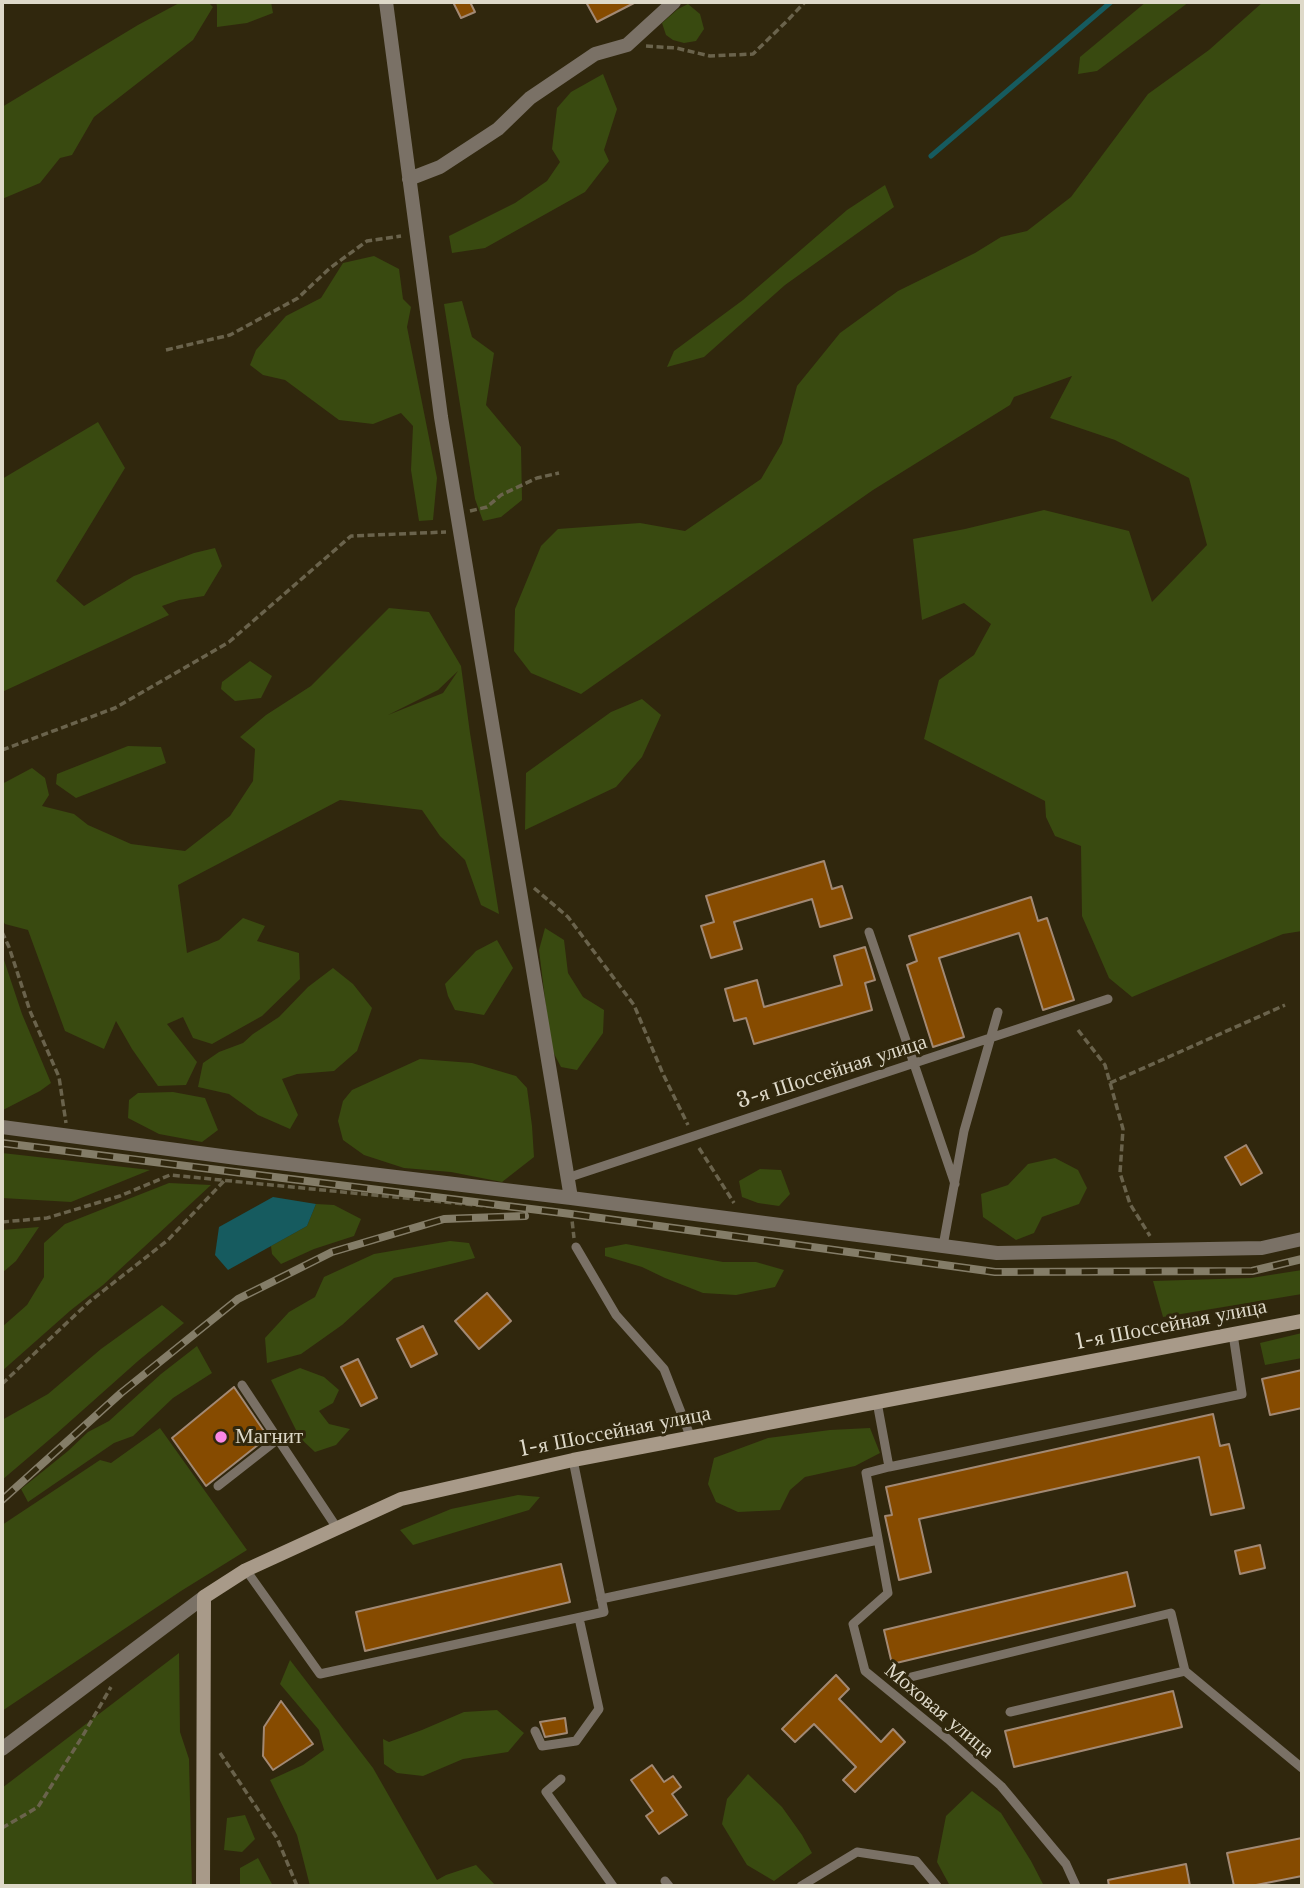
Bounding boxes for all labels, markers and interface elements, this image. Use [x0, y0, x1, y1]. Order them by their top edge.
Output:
street label: 3-я Шоссейная улица [734, 1029, 930, 1115]
street label: 1-я Шоссейная улица [1073, 1294, 1269, 1356]
street label: 1-я Шоссейная улица [517, 1401, 713, 1463]
place label: Магнит [235, 1424, 303, 1450]
marker: Магнит [213, 1429, 229, 1445]
street label: Моховая улица [879, 1658, 999, 1764]

